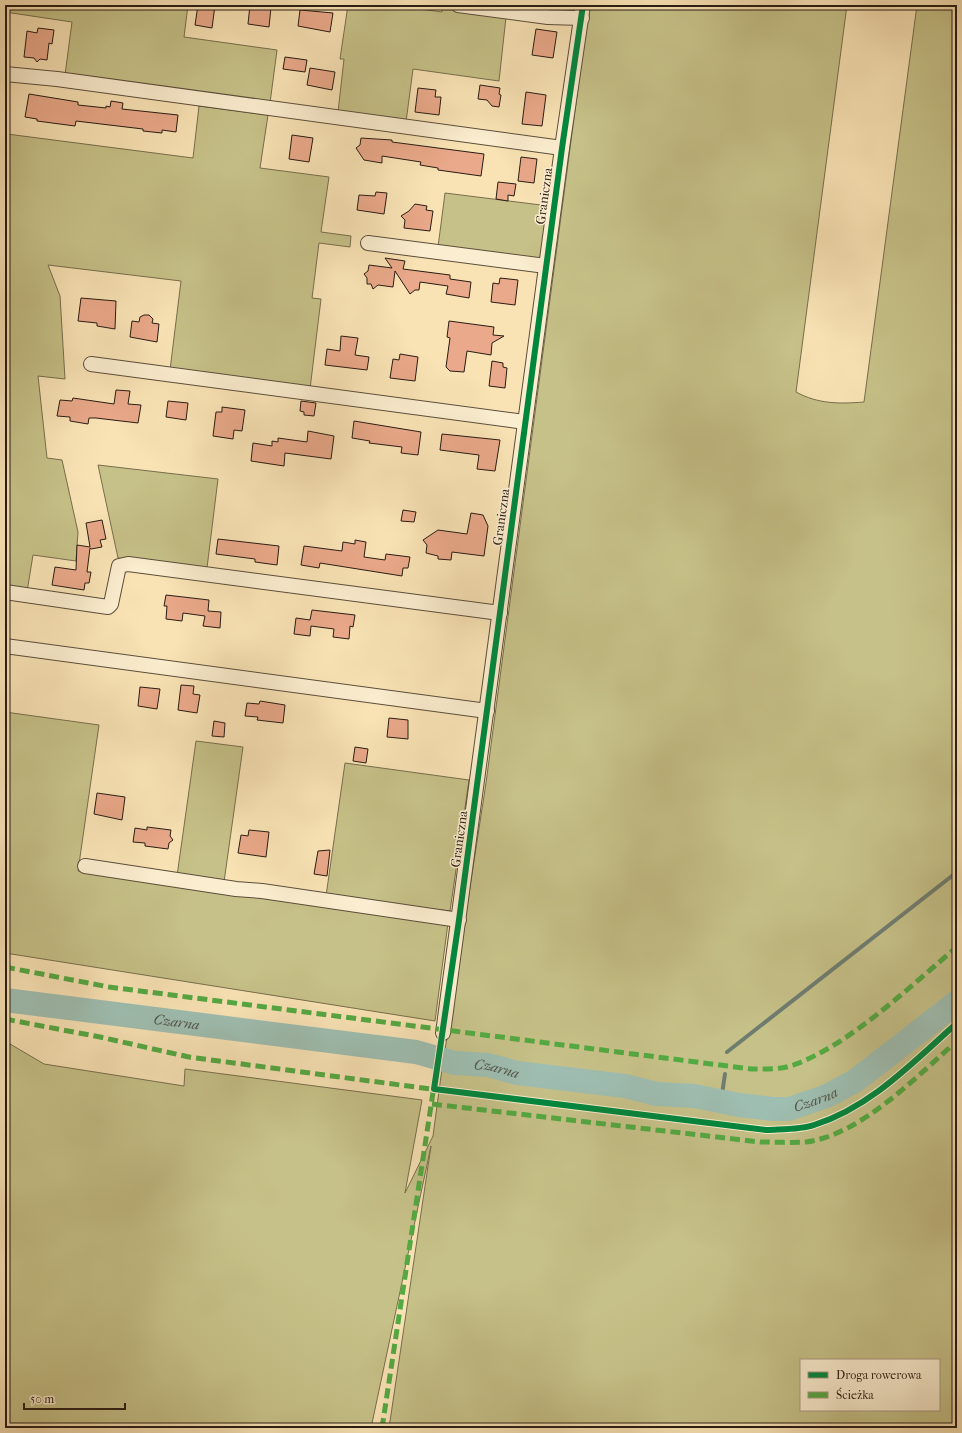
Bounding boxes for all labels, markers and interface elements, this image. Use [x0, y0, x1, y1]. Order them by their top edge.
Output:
street label: Graniczna [533, 166, 556, 225]
street label: Graniczna [490, 487, 513, 546]
street label: Graniczna [448, 809, 471, 868]
water label: Czarna [153, 1010, 201, 1033]
water label: Czarna [474, 1056, 521, 1082]
water label: Czarna [791, 1083, 841, 1115]
legend [800, 1359, 940, 1411]
text: Droga rowerowa [836, 1368, 922, 1382]
scale bar [24, 1385, 125, 1411]
text: Ścieżka [836, 1387, 874, 1402]
text: 50 m [30, 1392, 54, 1406]

